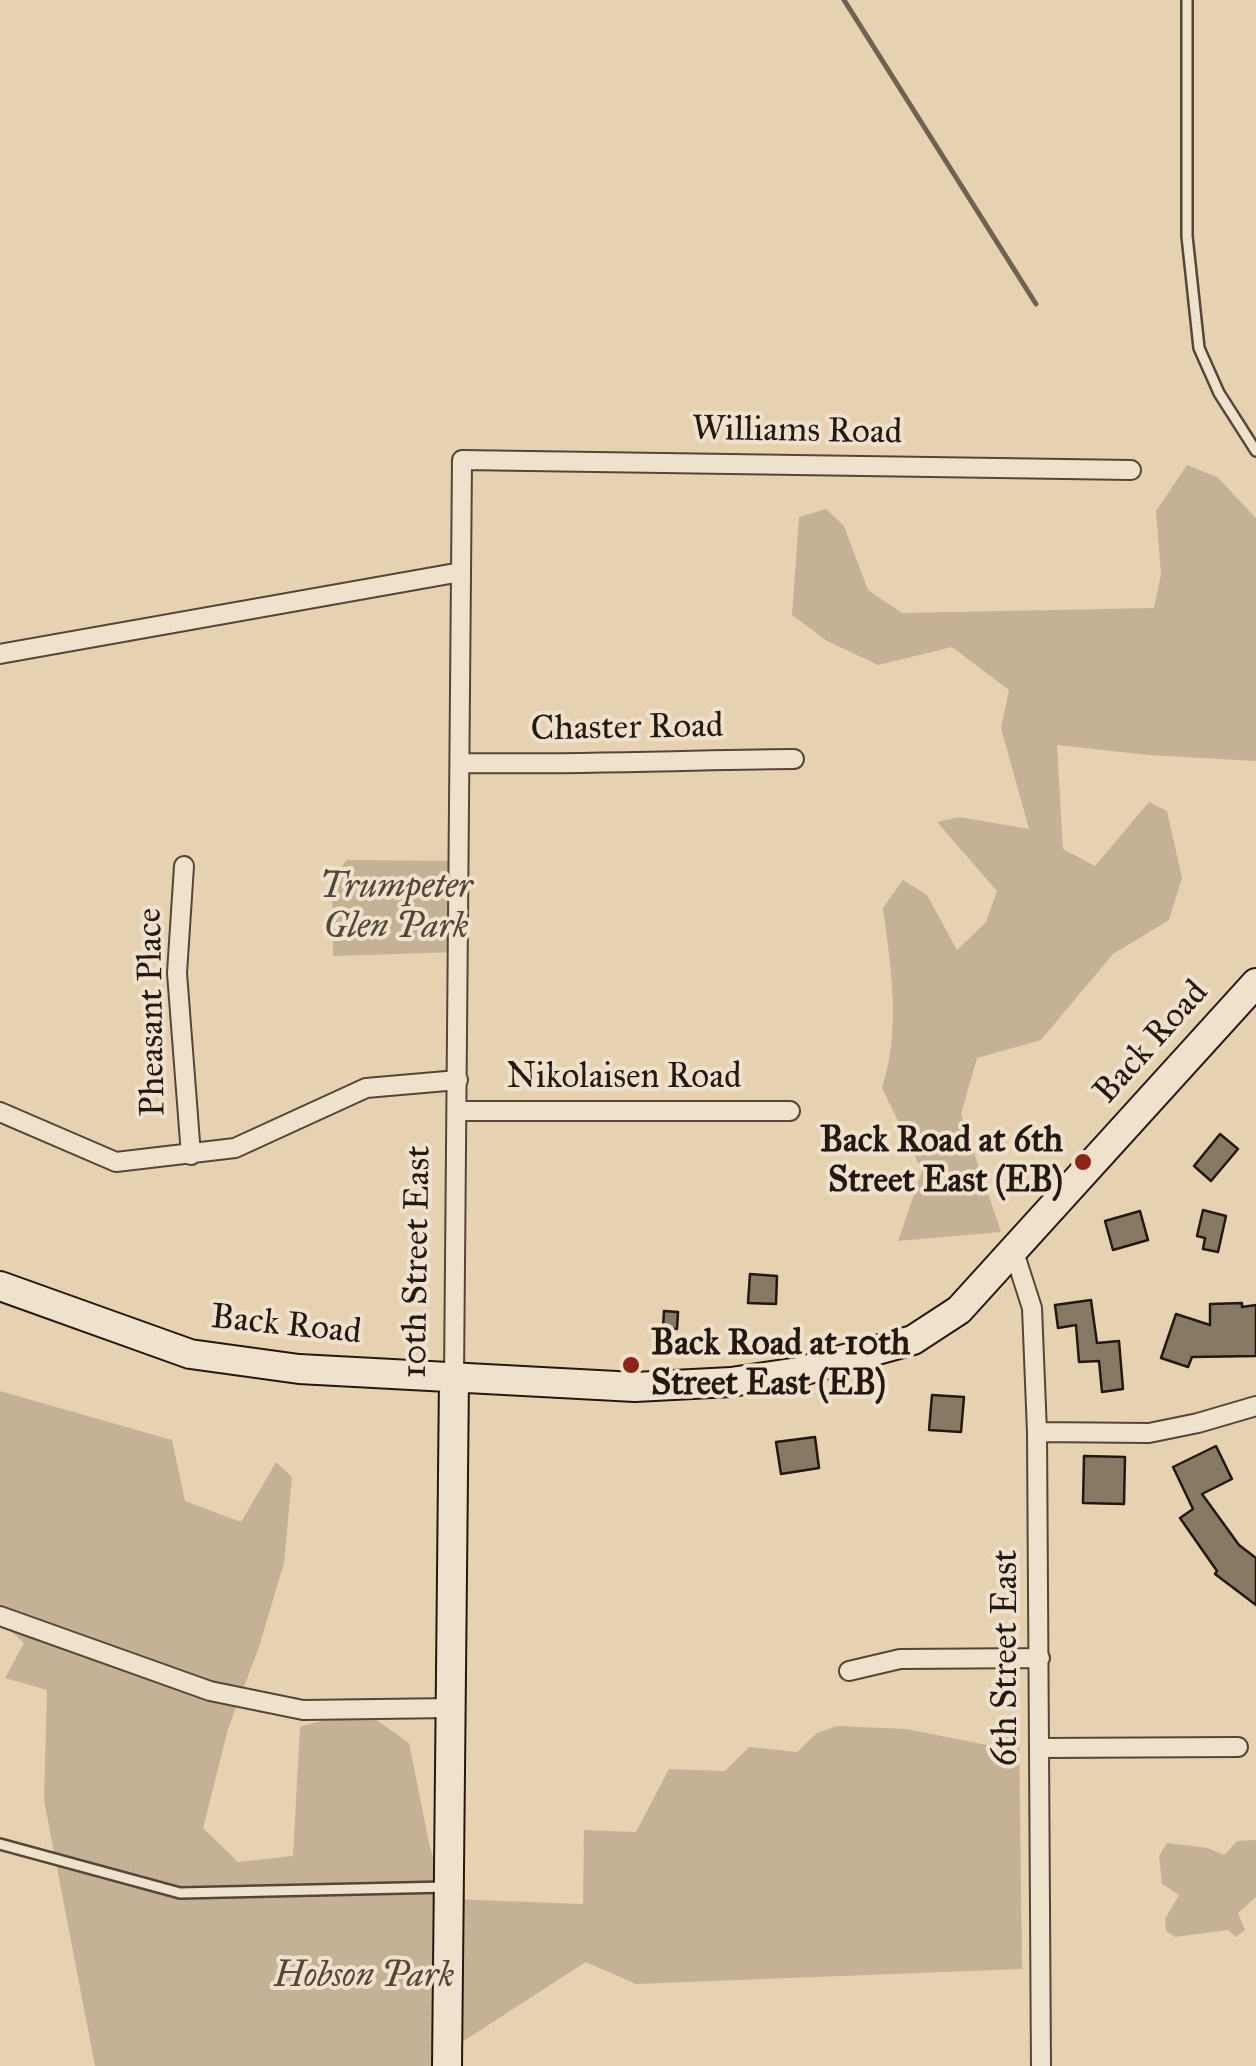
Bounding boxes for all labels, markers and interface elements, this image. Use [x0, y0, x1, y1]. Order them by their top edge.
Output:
street label: Williams Road [691, 409, 903, 455]
street label: Chaster Road [530, 706, 724, 752]
park label: Trumpeter Glen Park [319, 867, 473, 949]
street label: Pheasant Place [130, 907, 176, 1117]
street label: Back Road [1086, 973, 1218, 1113]
street label: Nikolaisen Road [506, 1057, 742, 1099]
place label: Back Road at 6th Street East (EB) [820, 1121, 1063, 1203]
street label: 10th Street East [395, 1145, 441, 1379]
marker: Back Road at 6th Street East (EB) [1072, 1151, 1094, 1173]
street label: Back Road [209, 1297, 363, 1355]
place label: Back Road at 10th Street East (EB) [651, 1324, 910, 1406]
marker: Back Road at 10th Street East (EB) [620, 1354, 642, 1376]
street label: 6th Street East [986, 1550, 1028, 1766]
park label: Hobson Park [274, 1956, 454, 1998]

